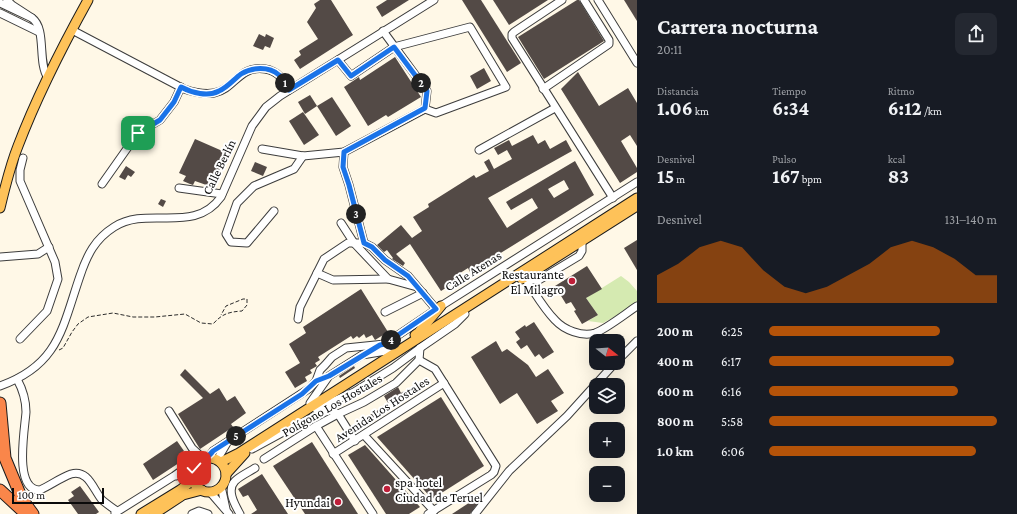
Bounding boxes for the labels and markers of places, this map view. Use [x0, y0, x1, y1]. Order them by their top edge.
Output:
pin: 1 [275, 73, 295, 93]
pin: 2 [411, 73, 431, 93]
pin [121, 116, 155, 150]
pin: 3 [346, 204, 366, 224]
place label: Restaurante El Milagro [502, 267, 564, 297]
marker: Restaurante El Milagro [567, 276, 577, 286]
pin: 4 [381, 330, 401, 350]
pin: 5 [226, 426, 246, 446]
pin [177, 451, 211, 485]
place label: spa hotel Ciudad de Teruel [395, 475, 484, 505]
marker: spa hotel Ciudad de Teruel [382, 484, 392, 494]
place label: Hyundai [285, 495, 331, 510]
marker: Hyundai [333, 497, 343, 507]

